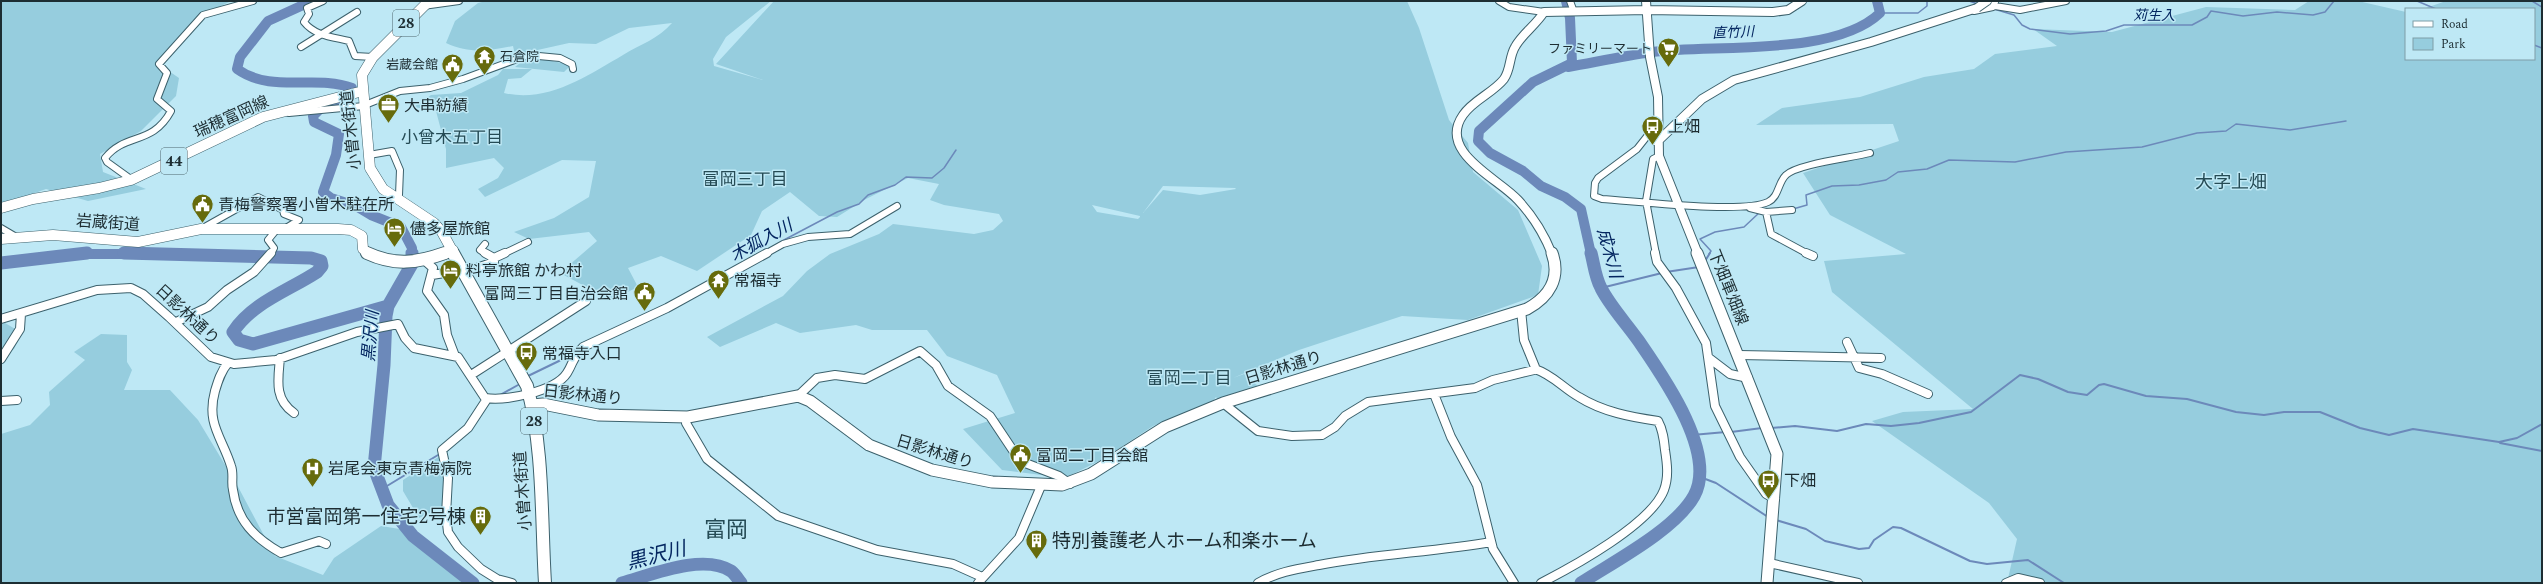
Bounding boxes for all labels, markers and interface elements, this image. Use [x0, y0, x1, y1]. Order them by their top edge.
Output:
water label: 苅生入 [2133, 5, 2175, 26]
legend [2405, 8, 2535, 60]
road number: 28 [393, 10, 419, 36]
text: Road [2441, 15, 2468, 34]
water label: 直竹川 [1712, 21, 1757, 44]
supermarket icon: ファミリーマート [1655, 35, 1681, 68]
text: Park [2441, 35, 2466, 54]
place label: ファミリーマート [1548, 39, 1652, 59]
temple icon: 石倉院 [471, 43, 497, 76]
place label: 石倉院 [500, 47, 539, 67]
public building icon: 岩蔵会館 [440, 51, 466, 84]
place label: 岩蔵会館 [386, 55, 438, 75]
street label: 小曽木街道 [335, 89, 367, 171]
street label: 瑞穂富岡線 [190, 90, 273, 144]
office icon: 大串紡績 [376, 92, 402, 125]
place label: 大串紡績 [404, 94, 468, 118]
bus stop icon: 上畑 [1640, 113, 1666, 146]
place label: 上畑 [1668, 115, 1700, 139]
district label: 小曾木五丁目 [401, 125, 503, 151]
road number: 44 [161, 148, 187, 174]
district label: 富岡三丁目 [703, 167, 788, 193]
district label: 大字上畑 [2195, 169, 2267, 196]
public building icon: 青梅警察署小曽木駐在所 [189, 191, 215, 224]
place label: 青梅警察署小曽木駐在所 [218, 193, 394, 217]
street label: 岩蔵街道 [75, 209, 141, 237]
water label: 木狐入川 [725, 212, 799, 269]
hotel icon: 儘多屋旅館 [382, 215, 408, 248]
place label: 儘多屋旅館 [410, 217, 490, 241]
water label: 成木川 [1590, 225, 1629, 283]
street label: 下畑軍畑線 [1702, 246, 1754, 329]
hotel icon: 料亭旅館 かわ村 [437, 257, 463, 290]
place label: 料亭旅館 かわ村 [466, 259, 582, 283]
temple icon: 常福寺 [706, 267, 732, 300]
place label: 常福寺 [734, 269, 782, 293]
street label: 日影林通り [150, 279, 225, 351]
public building icon: 富岡三丁目自治会館 [631, 280, 657, 313]
place label: 富岡三丁目自治会館 [484, 282, 628, 306]
water label: 黒沢川 [356, 308, 386, 363]
bus stop icon: 常福寺入口 [514, 340, 540, 373]
place label: 常福寺入口 [542, 342, 622, 366]
street label: 日影林通り [1242, 345, 1325, 391]
district label: 富岡二丁目 [1147, 366, 1232, 392]
street label: 日影林通り [542, 379, 624, 411]
road number: 28 [521, 408, 547, 434]
street label: 日影林通り [893, 429, 976, 475]
public building icon: 富岡二丁目会館 [1007, 442, 1033, 475]
place label: 富岡二丁目会館 [1036, 444, 1148, 468]
street label: 小曽木街道 [508, 450, 538, 532]
hospital icon: 岩尾会東京青梅病院 [300, 455, 326, 488]
place label: 岩尾会東京青梅病院 [328, 457, 472, 481]
bus stop icon: 下畑 [1756, 467, 1782, 500]
place label: 下畑 [1784, 469, 1816, 493]
place label: 市営富岡第一住宅2号棟 [266, 503, 466, 532]
building icon: 市営富岡第一住宅2号棟 [468, 503, 494, 536]
district label: 富岡 [704, 514, 748, 547]
building icon: 特別養護老人ホーム和楽ホーム [1023, 527, 1049, 560]
place label: 特別養護老人ホーム和楽ホーム [1052, 527, 1317, 556]
water label: 黒沢川 [624, 534, 691, 578]

